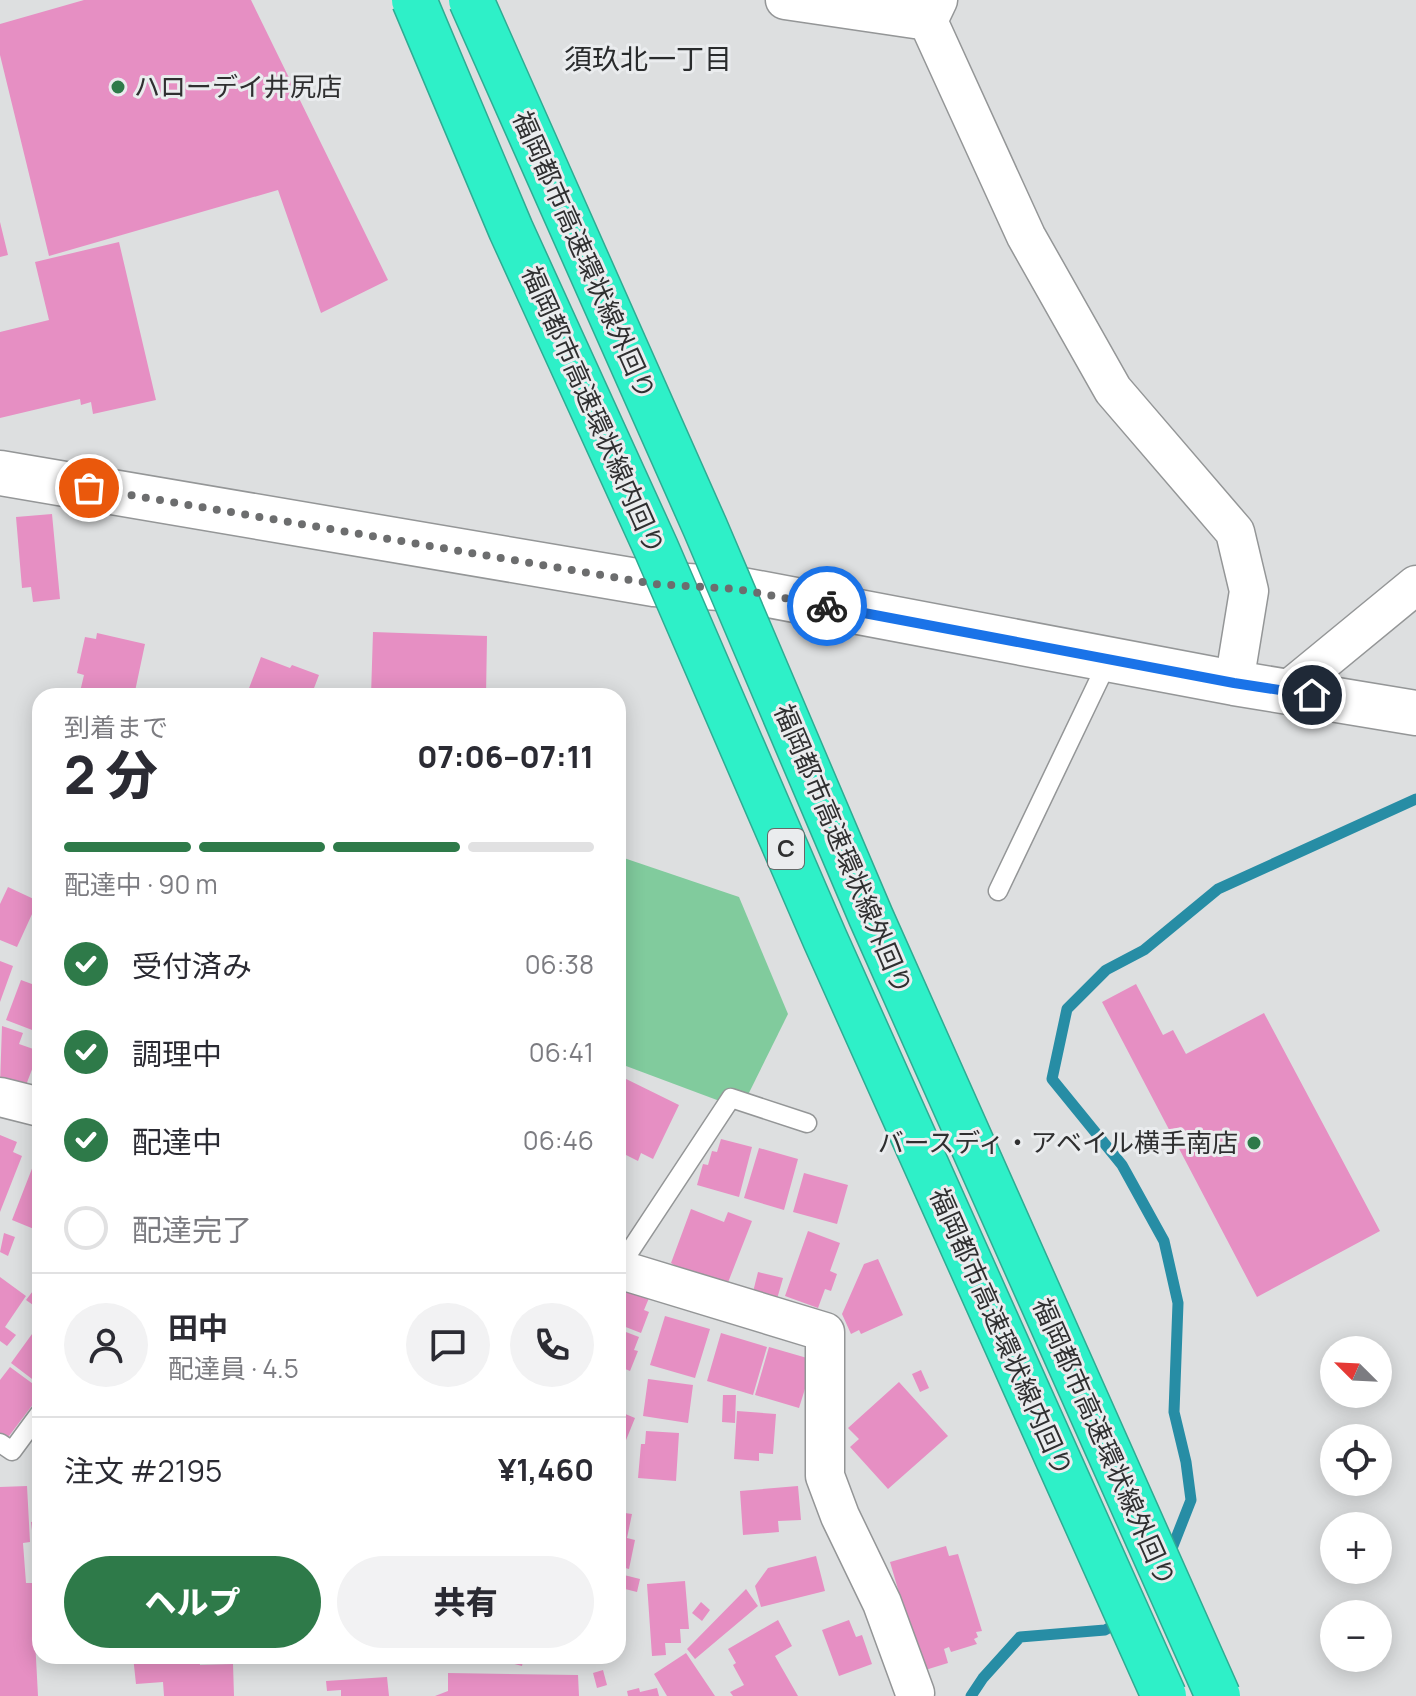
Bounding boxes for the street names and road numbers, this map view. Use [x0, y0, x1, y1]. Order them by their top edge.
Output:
street label: 福岡都市高速環状線外回り [505, 105, 665, 404]
street label: 福岡都市高速環状線内回り [514, 260, 674, 559]
street label: 福岡都市高速環状線外回り [766, 698, 921, 999]
road number: C [768, 829, 804, 869]
street label: 福岡都市高速環状線内回り [922, 1182, 1082, 1481]
street label: 福岡都市高速環状線外回り [1025, 1292, 1185, 1591]

